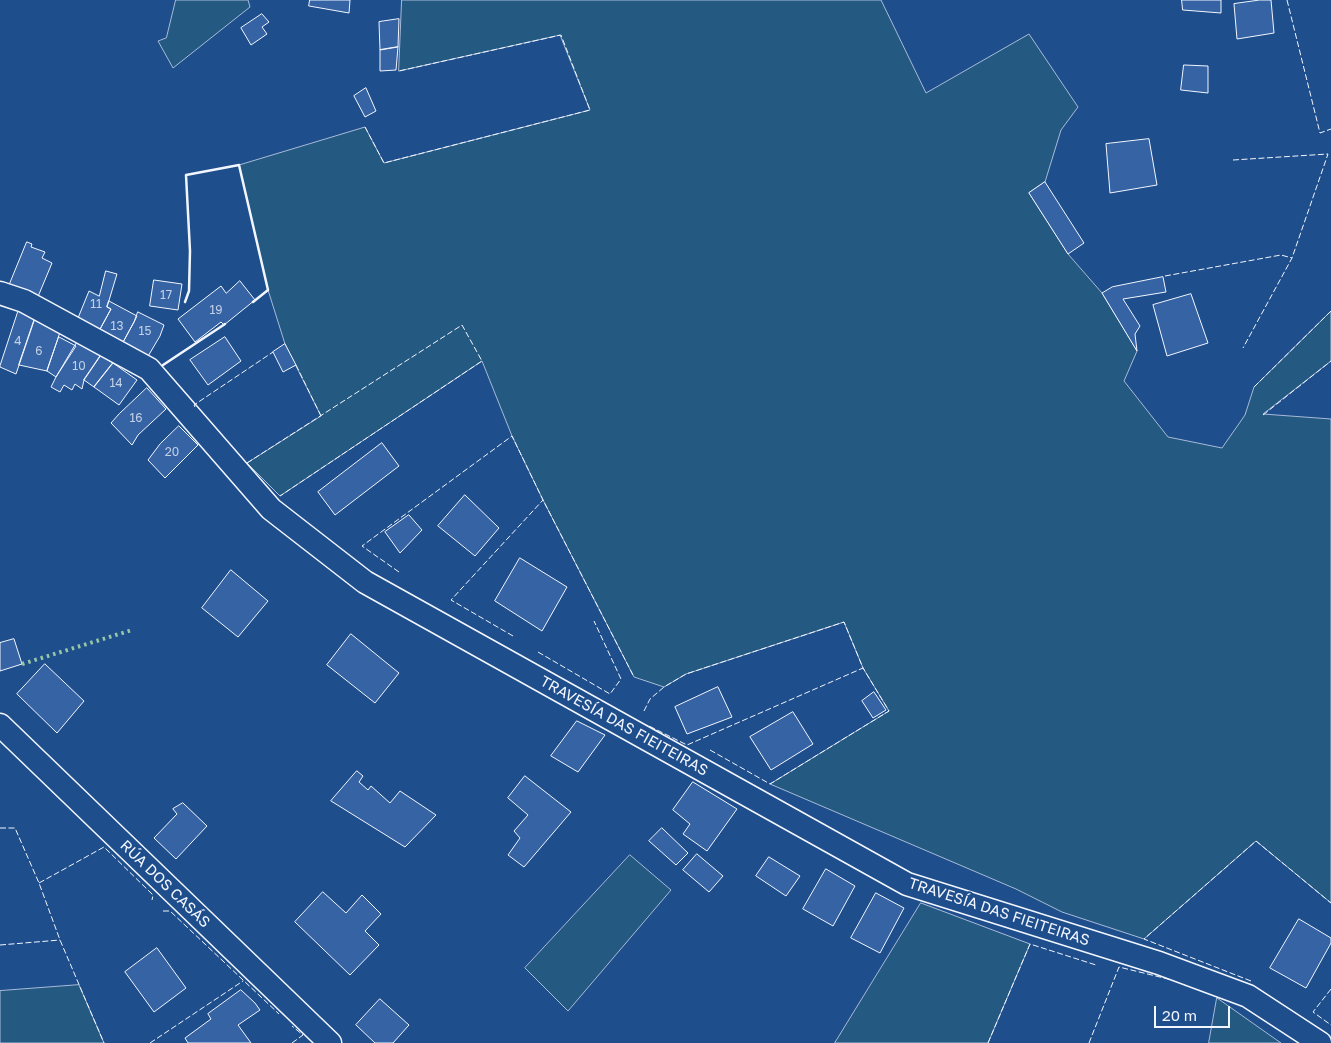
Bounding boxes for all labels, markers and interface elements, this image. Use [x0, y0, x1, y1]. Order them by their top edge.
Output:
house number: 17 [160, 288, 172, 302]
house number: 11 [90, 297, 102, 311]
house number: 19 [209, 303, 223, 317]
house number: 13 [111, 319, 123, 333]
house number: 15 [139, 324, 151, 338]
house number: 4 [14, 334, 22, 348]
house number: 6 [35, 344, 43, 358]
house number: 10 [72, 359, 86, 373]
house number: 14 [109, 376, 123, 390]
house number: 16 [129, 411, 143, 425]
house number: 20 [165, 445, 179, 459]
street label: TRAVESÍA DAS FIEITEIRAS [537, 672, 711, 780]
street label: RÚA DOS CASÁS [116, 837, 214, 931]
street label: TRAVESÍA DAS FIEITEIRAS [906, 874, 1092, 950]
scale bar [1156, 996, 1232, 1028]
text: 20 m [1162, 1006, 1197, 1024]

